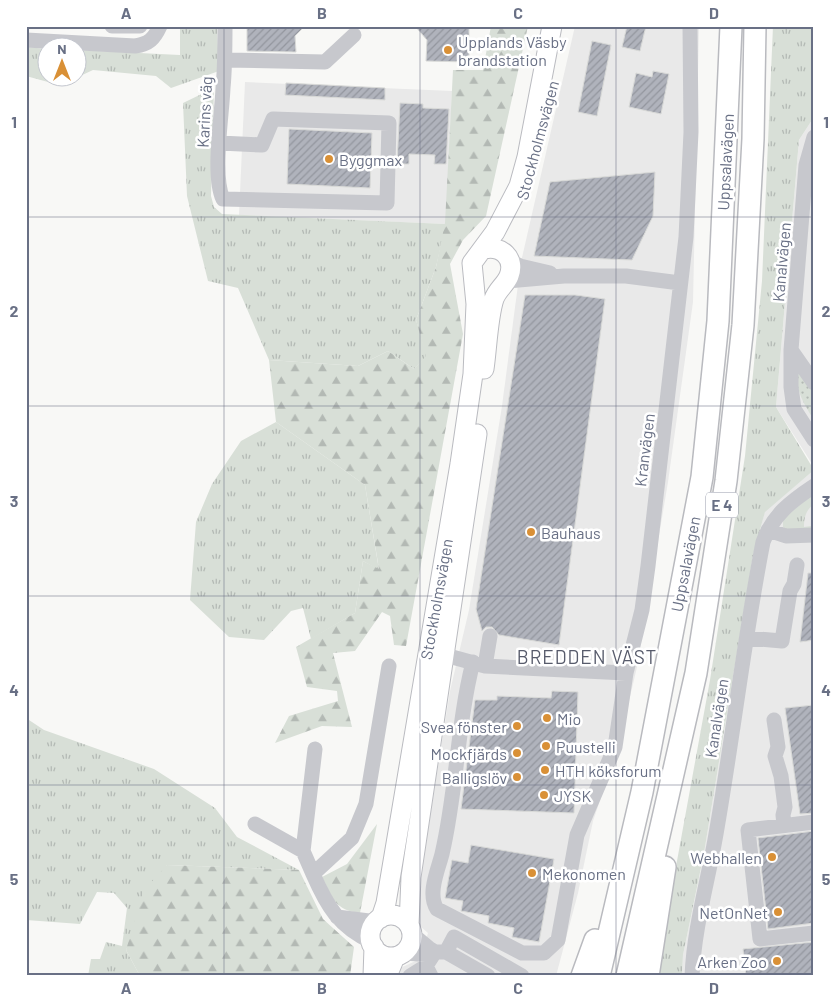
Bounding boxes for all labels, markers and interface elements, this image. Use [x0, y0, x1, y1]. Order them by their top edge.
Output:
text: A [121, 3, 132, 22]
text: B [317, 3, 327, 22]
text: C [513, 3, 523, 22]
text: D [709, 3, 719, 22]
place label: Upplands Väsby brandstation [458, 32, 567, 69]
north arrow [38, 38, 88, 88]
text: N [57, 40, 67, 57]
marker: Upplands Väsby brandstation [442, 44, 454, 56]
street label: Karins väg [193, 76, 215, 148]
street label: Stockholmsvägen [512, 78, 562, 202]
text: 1 [11, 112, 17, 131]
text: 1 [823, 112, 829, 131]
street label: Uppsalavägen [713, 113, 737, 211]
place label: Byggmax [339, 150, 402, 169]
marker: Byggmax [323, 153, 335, 165]
street label: Kanalvägen [768, 221, 794, 303]
text: 2 [10, 301, 19, 320]
text: 2 [822, 301, 831, 320]
street label: Kranvägen [630, 412, 658, 488]
text: 3 [10, 491, 18, 510]
text: 3 [822, 491, 830, 510]
road number: E 4 [706, 492, 738, 518]
street label: Uppsalavägen [666, 515, 704, 613]
place label: Bauhaus [541, 523, 601, 542]
marker: Bauhaus [525, 526, 537, 538]
street label: Stockholmsvägen [416, 537, 456, 661]
district label: BREDDEN VÄST [517, 645, 657, 668]
street label: Kanalvägen [700, 677, 732, 759]
text: 4 [9, 680, 19, 699]
text: 4 [821, 680, 831, 699]
place label: Mio [557, 709, 581, 728]
marker: Mio [541, 712, 553, 724]
place label: Svea fönster [421, 717, 507, 736]
marker: Svea fönster [511, 720, 523, 732]
place label: Puustelli [556, 737, 616, 756]
marker: Puustelli [540, 740, 552, 752]
place label: Mockfjärds [431, 744, 507, 763]
marker: Mockfjärds [511, 747, 523, 759]
place label: HTH köksforum [555, 761, 661, 780]
marker: HTH köksforum [539, 764, 551, 776]
place label: Balligslöv [442, 768, 507, 787]
marker: Balligslöv [511, 771, 523, 783]
place label: JYSK [554, 786, 591, 805]
marker: JYSK [538, 789, 550, 801]
place label: Webhallen [690, 848, 762, 867]
marker: Webhallen [766, 851, 778, 863]
place label: Mekonomen [542, 864, 626, 883]
marker: Mekonomen [526, 867, 538, 879]
text: 5 [10, 869, 19, 888]
text: 5 [822, 869, 831, 888]
place label: NetOnNet [699, 903, 768, 922]
marker: NetOnNet [772, 906, 784, 918]
place label: Arken Zoo [697, 952, 767, 971]
marker: Arken Zoo [771, 955, 783, 967]
text: A [121, 978, 132, 997]
text: B [317, 978, 327, 997]
text: C [513, 978, 523, 997]
text: D [709, 978, 719, 997]

